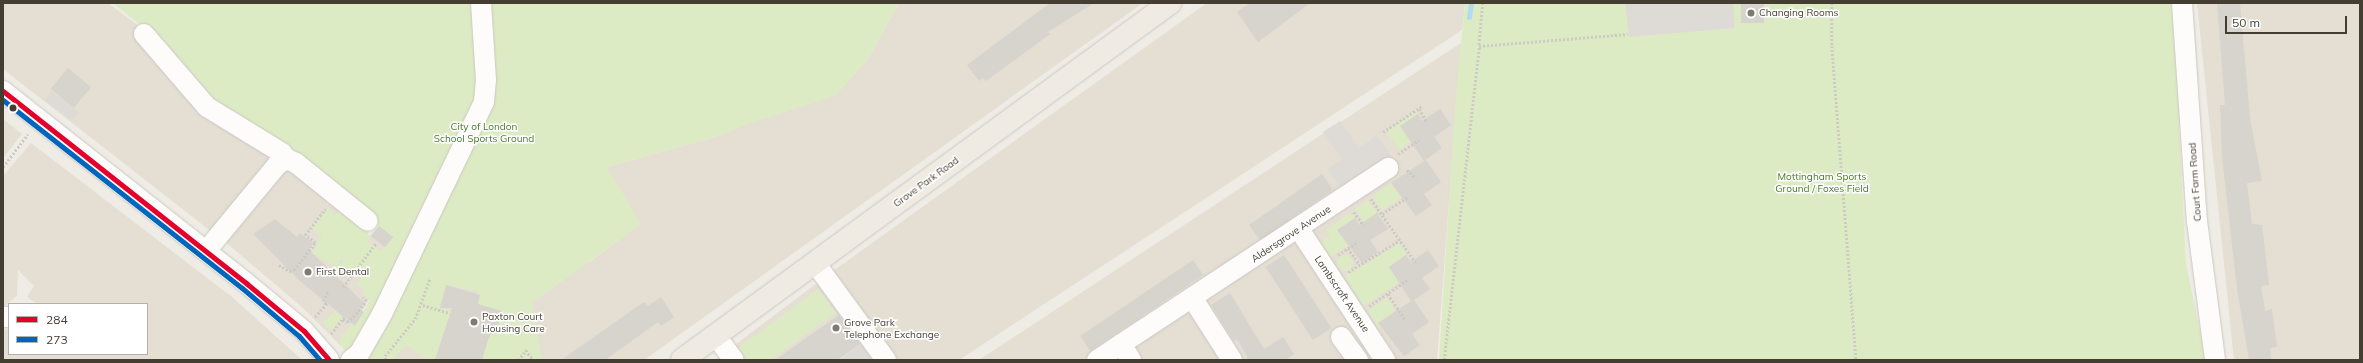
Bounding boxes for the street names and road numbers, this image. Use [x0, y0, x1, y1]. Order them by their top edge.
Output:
street label: Court Farm Road [2186, 142, 2204, 222]
street label: Grove Park Road [891, 154, 961, 210]
street label: Aldersgrove Avenue [1249, 203, 1333, 265]
street label: Lambscroft Avenue [1312, 254, 1372, 334]

